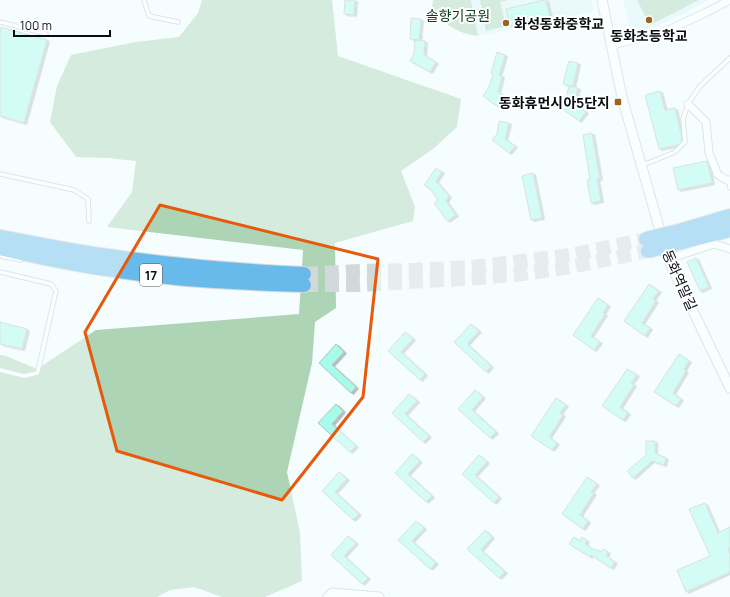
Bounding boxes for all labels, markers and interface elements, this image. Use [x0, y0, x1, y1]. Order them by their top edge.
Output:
park label: 솔향기공원 [426, 6, 490, 25]
scale bar [14, 12, 110, 38]
place label: 화성동화중학교 [514, 14, 604, 33]
marker: 동화초등학교 [644, 15, 654, 25]
text: 100 m [20, 17, 52, 34]
marker: 화성동화중학교 [501, 18, 511, 28]
place label: 동화초등학교 [610, 26, 688, 45]
place label: 동화휴먼시아5단지 [499, 93, 610, 112]
marker: 동화휴먼시아5단지 [613, 97, 623, 107]
street label: 동화역말길 [658, 247, 702, 313]
road number: 17 [140, 264, 162, 286]

